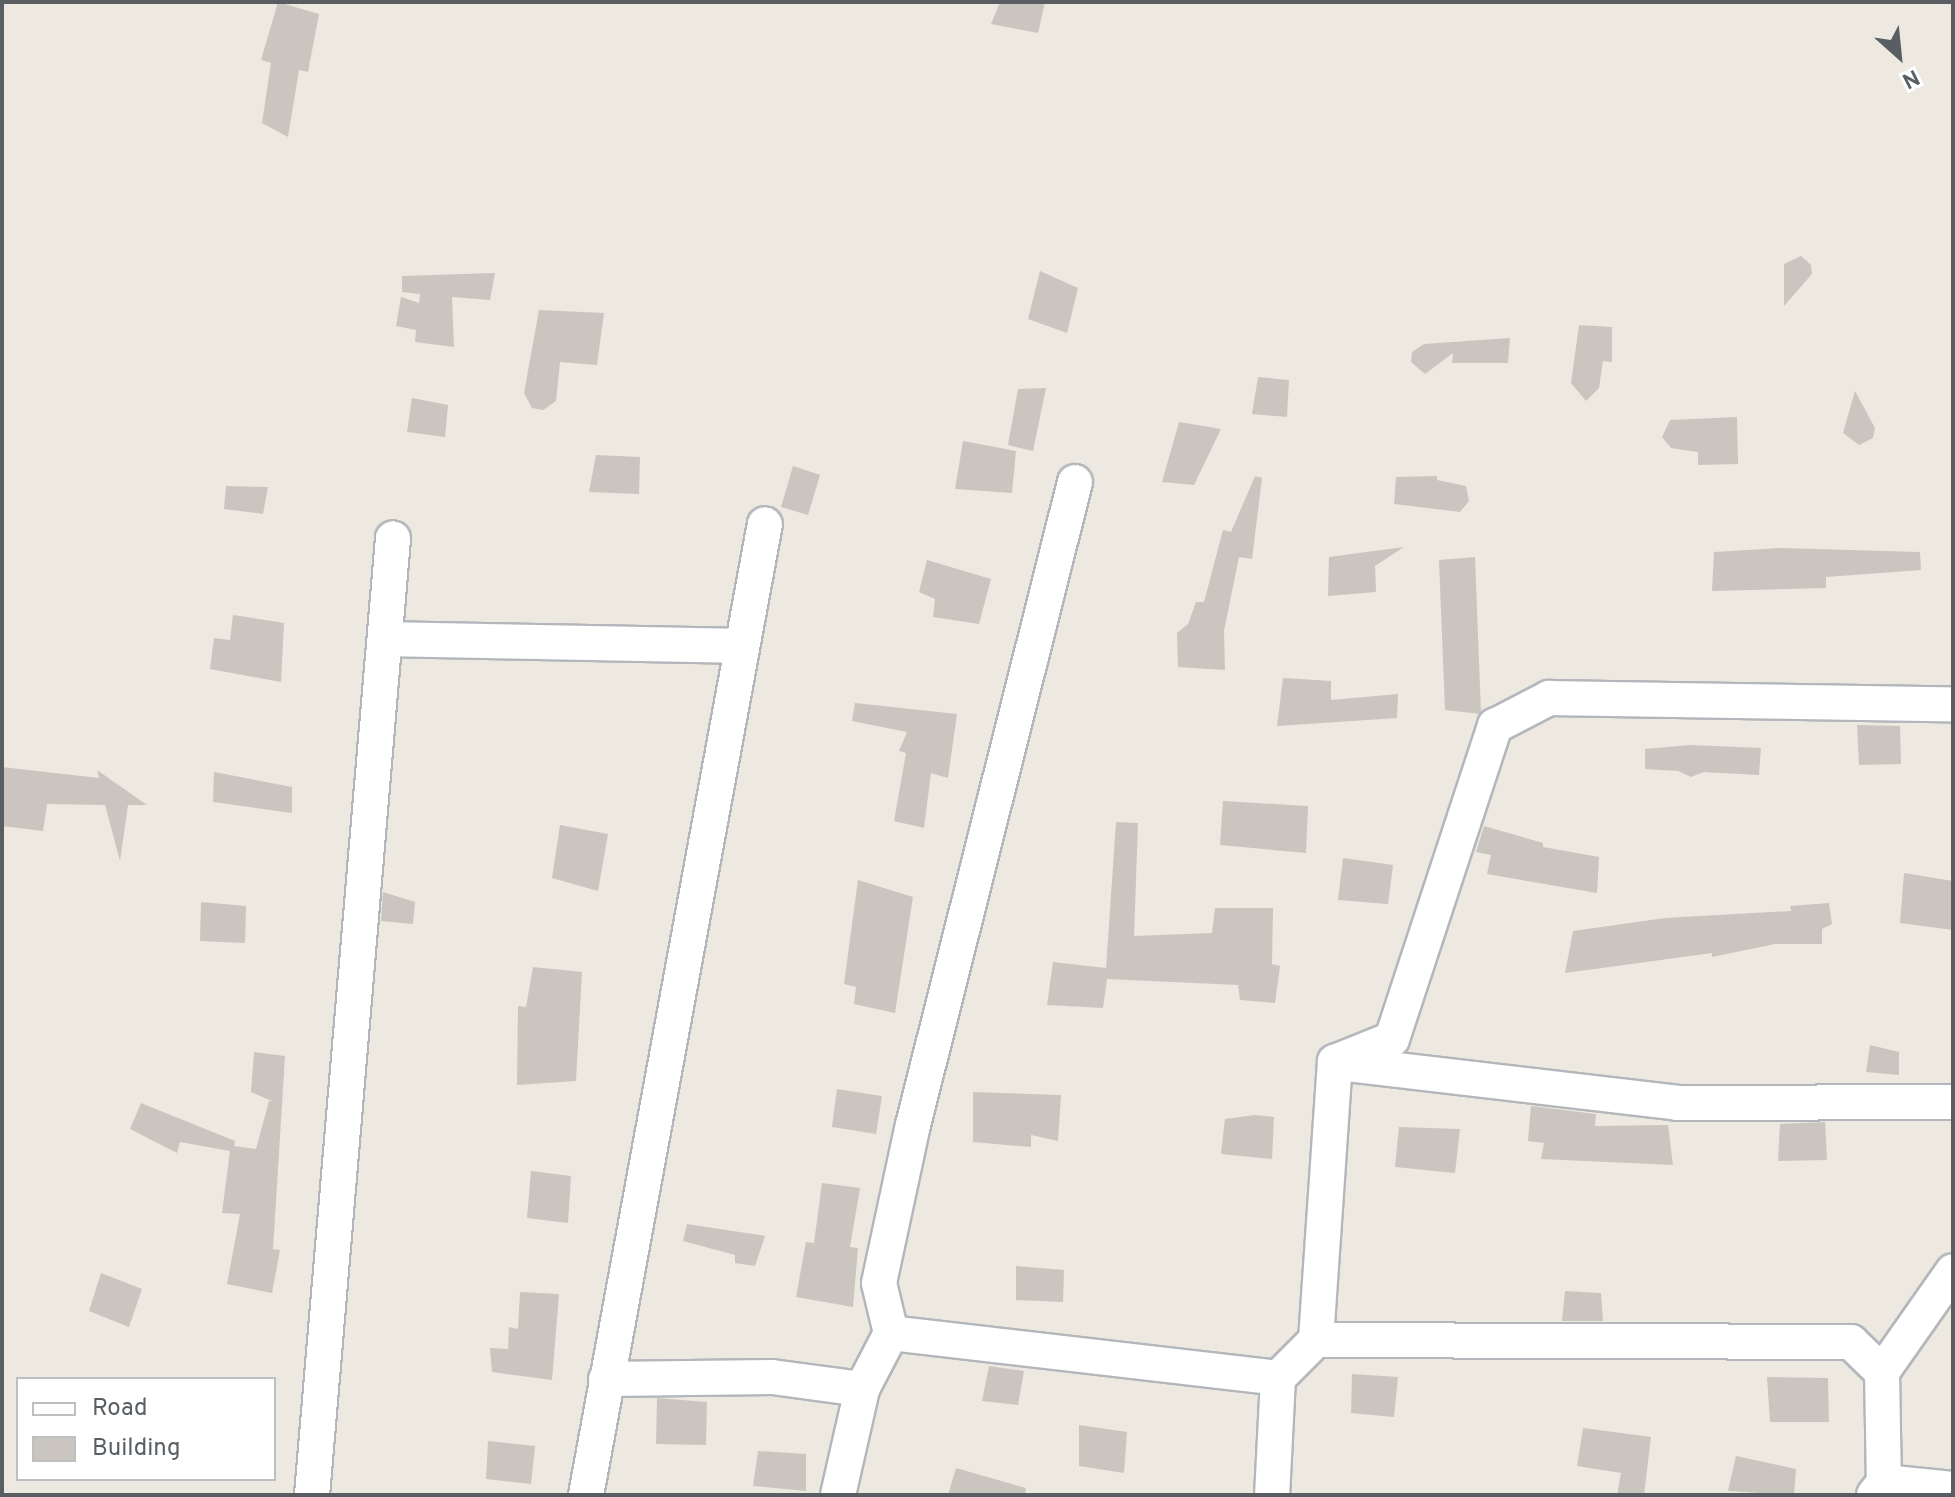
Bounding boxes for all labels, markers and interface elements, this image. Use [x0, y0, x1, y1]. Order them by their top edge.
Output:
north arrow [1859, 16, 1939, 96]
text: N [1897, 62, 1923, 93]
legend [16, 1377, 276, 1481]
text: Road [92, 1394, 148, 1424]
text: Building [92, 1434, 181, 1464]

